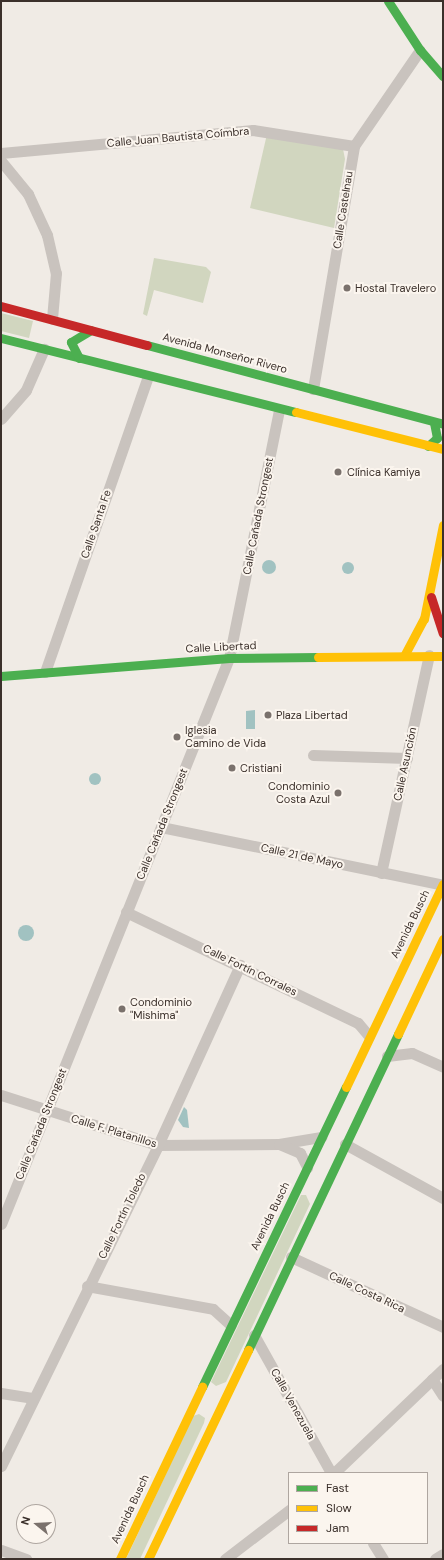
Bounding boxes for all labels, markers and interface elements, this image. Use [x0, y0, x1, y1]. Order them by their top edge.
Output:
street label: Calle Juan Bautista Coímbra [106, 124, 250, 150]
street label: Calle Castelnau [330, 170, 356, 250]
place label: Hostal Travelero [355, 281, 436, 295]
marker: Hostal Travelero [342, 283, 352, 293]
street label: Avenida Monseñor Rivero [161, 330, 289, 376]
street label: Calle Cañada Strongest [240, 456, 276, 576]
place label: Clínica Kamiya [347, 465, 420, 479]
marker: Clínica Kamiya [332, 466, 344, 478]
street label: Calle Santa Fe [78, 488, 114, 560]
street label: Calle Libertad [185, 639, 257, 655]
place label: Plaza Libertad [276, 708, 348, 722]
marker: Plaza Libertad [263, 710, 273, 720]
place label: Iglesia Camino de Vida [185, 724, 266, 750]
street label: Calle Asunción [391, 726, 419, 802]
marker: Iglesia Camino de Vida [172, 732, 182, 742]
place label: Cristiani [240, 761, 282, 775]
marker: Cristiani [227, 763, 237, 773]
street label: Calle Cañada Strongest [134, 766, 190, 882]
place label: Condominio Costa Azul [268, 780, 330, 806]
marker: Condominio Costa Azul [333, 788, 343, 798]
street label: Calle 21 de Mayo [260, 841, 344, 871]
street label: Avenida Busch [388, 888, 432, 960]
street label: Calle Fortín Corrales [201, 942, 299, 998]
place label: Condominio "Mishima" [130, 996, 192, 1022]
marker: Condominio "Mishima" [117, 1004, 127, 1014]
street label: Calle Cañada Strongest [13, 1066, 69, 1182]
street label: Calle F. Platanillos [69, 1112, 159, 1150]
street label: Calle Fortín Toledo [95, 1171, 149, 1261]
street label: Avenida Busch [248, 1180, 292, 1252]
street label: Calle Costa Rica [327, 1269, 407, 1315]
street label: Calle Venezuela [268, 1366, 318, 1442]
legend [288, 1472, 428, 1544]
street label: Avenida Busch [108, 1473, 152, 1545]
text: Fast [326, 1480, 349, 1496]
text: Slow [326, 1500, 352, 1516]
north arrow [16, 1504, 56, 1544]
text: N [18, 1515, 33, 1527]
text: Jam [326, 1520, 349, 1536]

